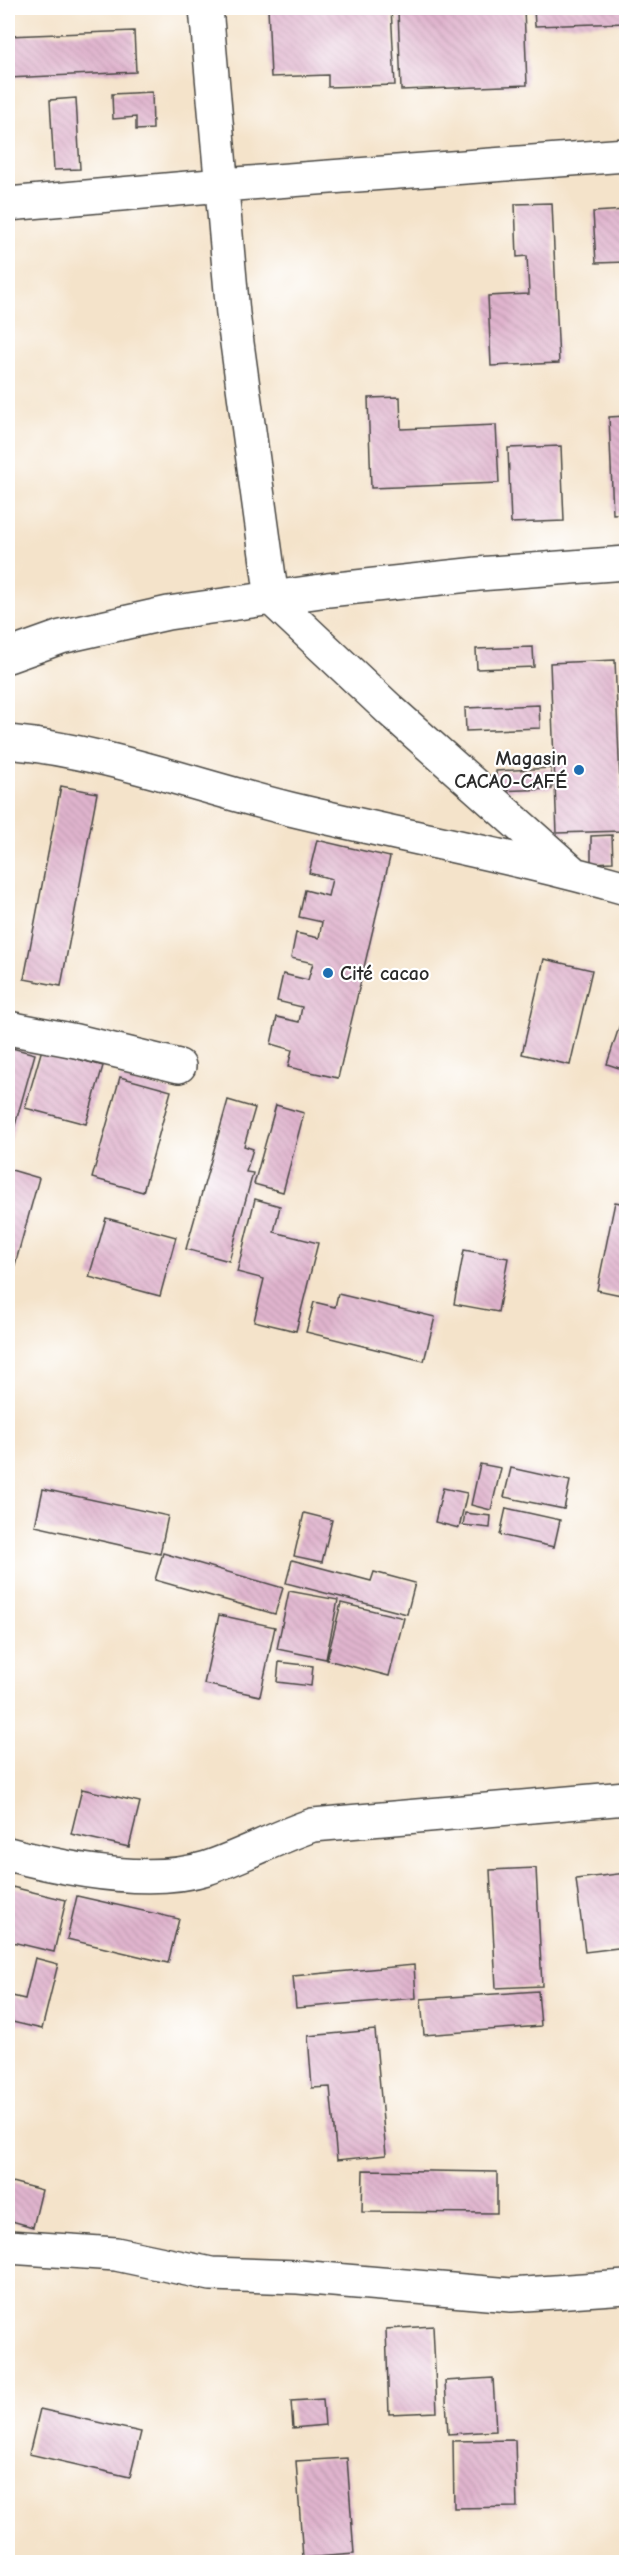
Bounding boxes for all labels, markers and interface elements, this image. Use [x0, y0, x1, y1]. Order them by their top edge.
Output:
place label: Magasin CACAO-CAFÉ [454, 747, 567, 793]
marker: Magasin CACAO-CAFÉ [572, 763, 586, 777]
place label: Cité cacao [340, 962, 429, 985]
marker: Cité cacao [321, 966, 335, 980]

